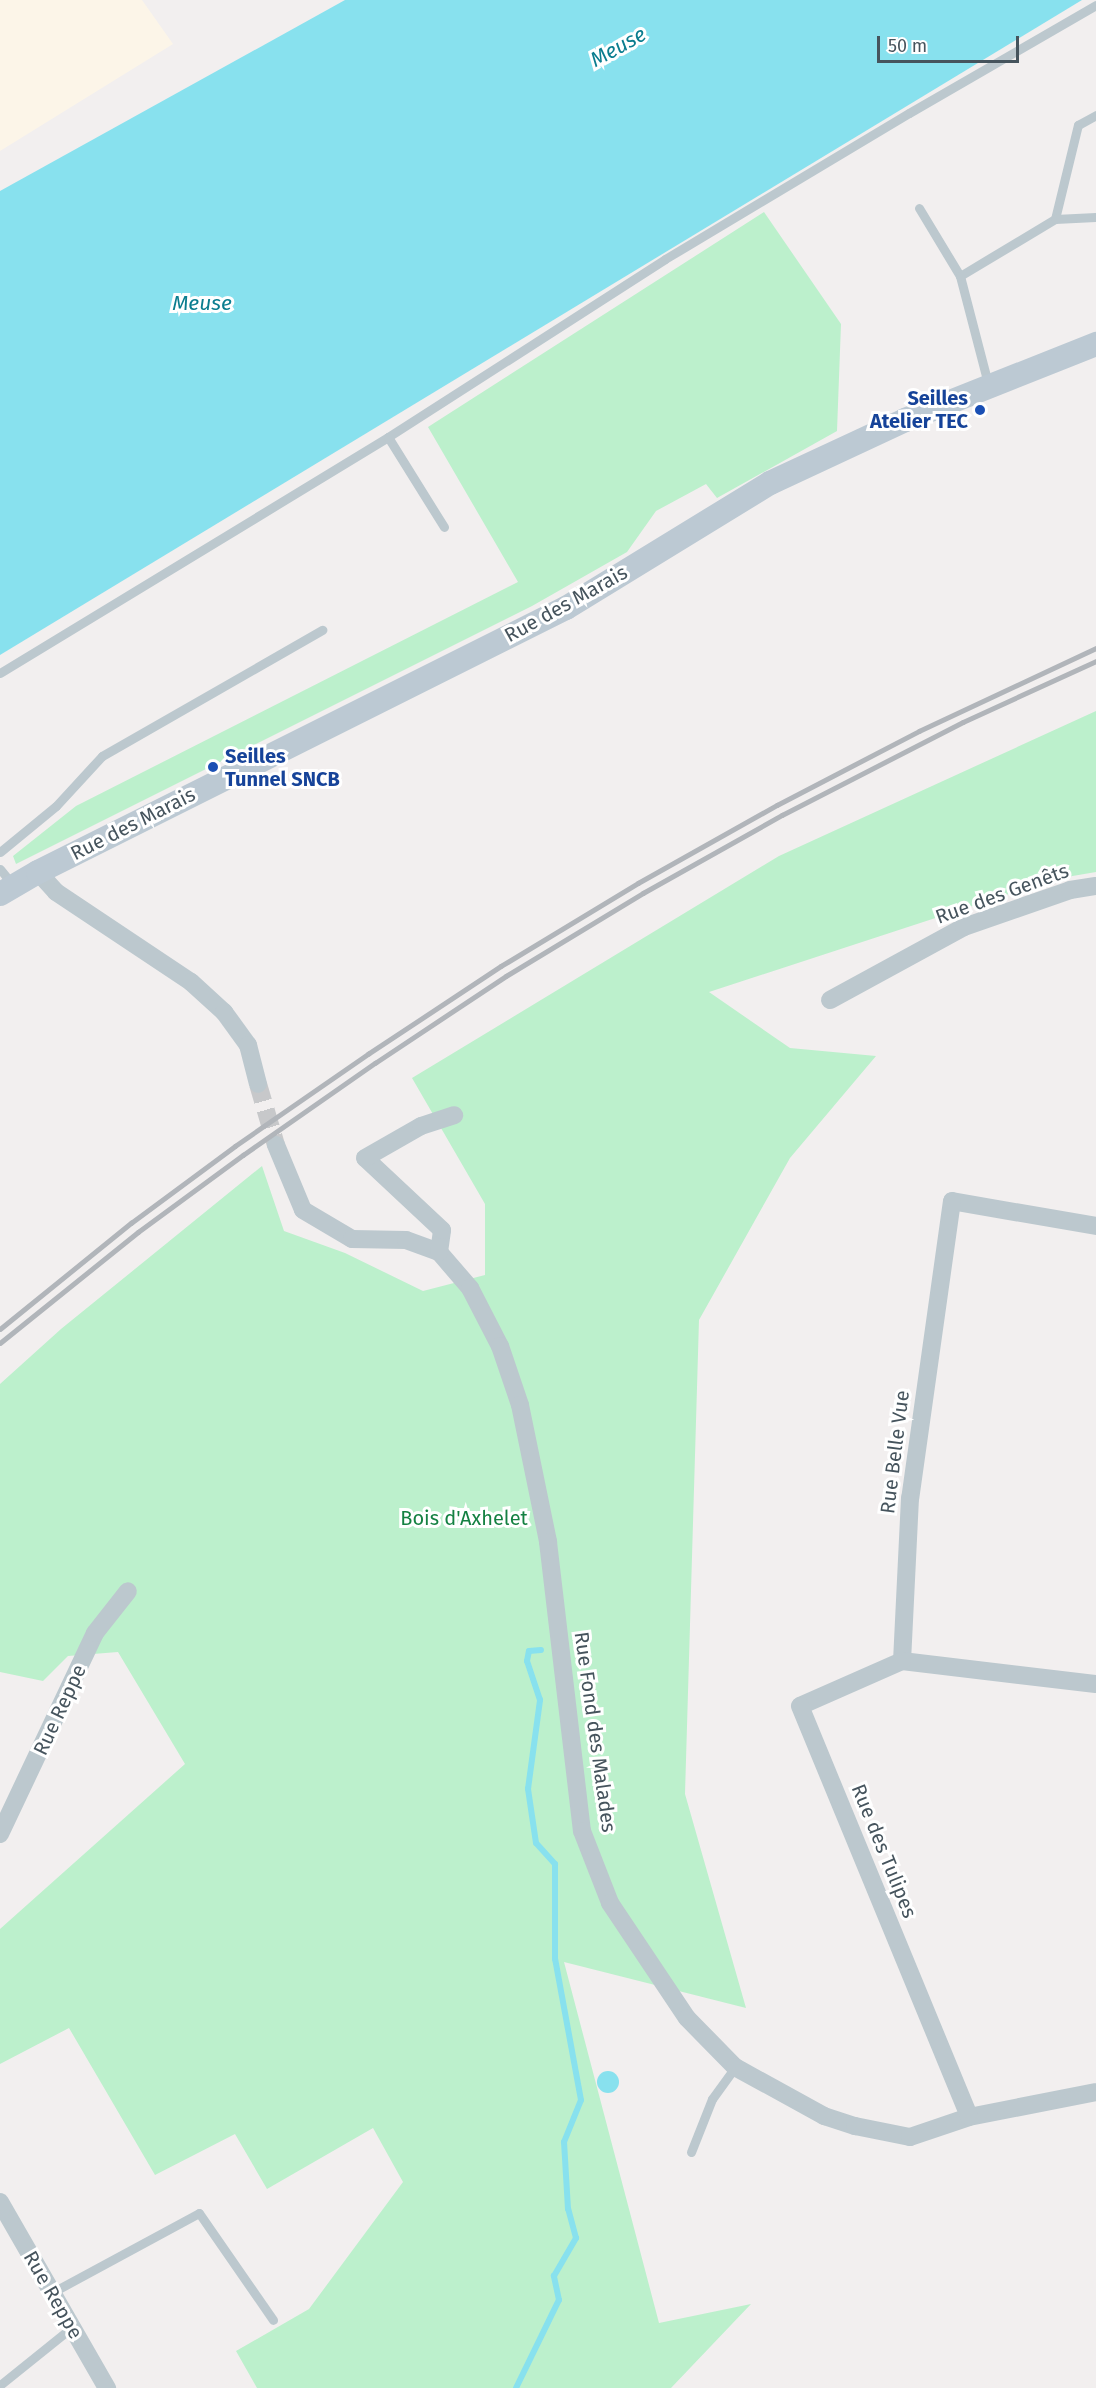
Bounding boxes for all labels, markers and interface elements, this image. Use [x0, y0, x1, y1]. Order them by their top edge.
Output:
water label: Meuse [586, 22, 650, 72]
scale bar [880, 24, 1022, 62]
text: 50 m [888, 35, 927, 57]
water label: Meuse [172, 290, 232, 316]
place label: Seilles Atelier TEC [870, 386, 968, 433]
marker: Seilles Atelier TEC [973, 403, 987, 417]
street label: Rue des Marais [500, 560, 632, 648]
place label: Seilles Tunnel SNCB [225, 744, 340, 791]
marker: Seilles Tunnel SNCB [206, 760, 220, 774]
street label: Rue des Marais [67, 782, 199, 866]
street label: Rue des Genêts [932, 859, 1072, 929]
street label: Rue Belle Vue [876, 1389, 914, 1515]
park label: Bois d'Axhelet [400, 1506, 528, 1530]
street label: Rue Fond des Malades [569, 1630, 621, 1834]
street label: Rue Reppe [29, 1661, 91, 1759]
street label: Rue des Tulipes [846, 1781, 922, 1921]
street label: Rue Reppe [18, 2247, 88, 2343]

